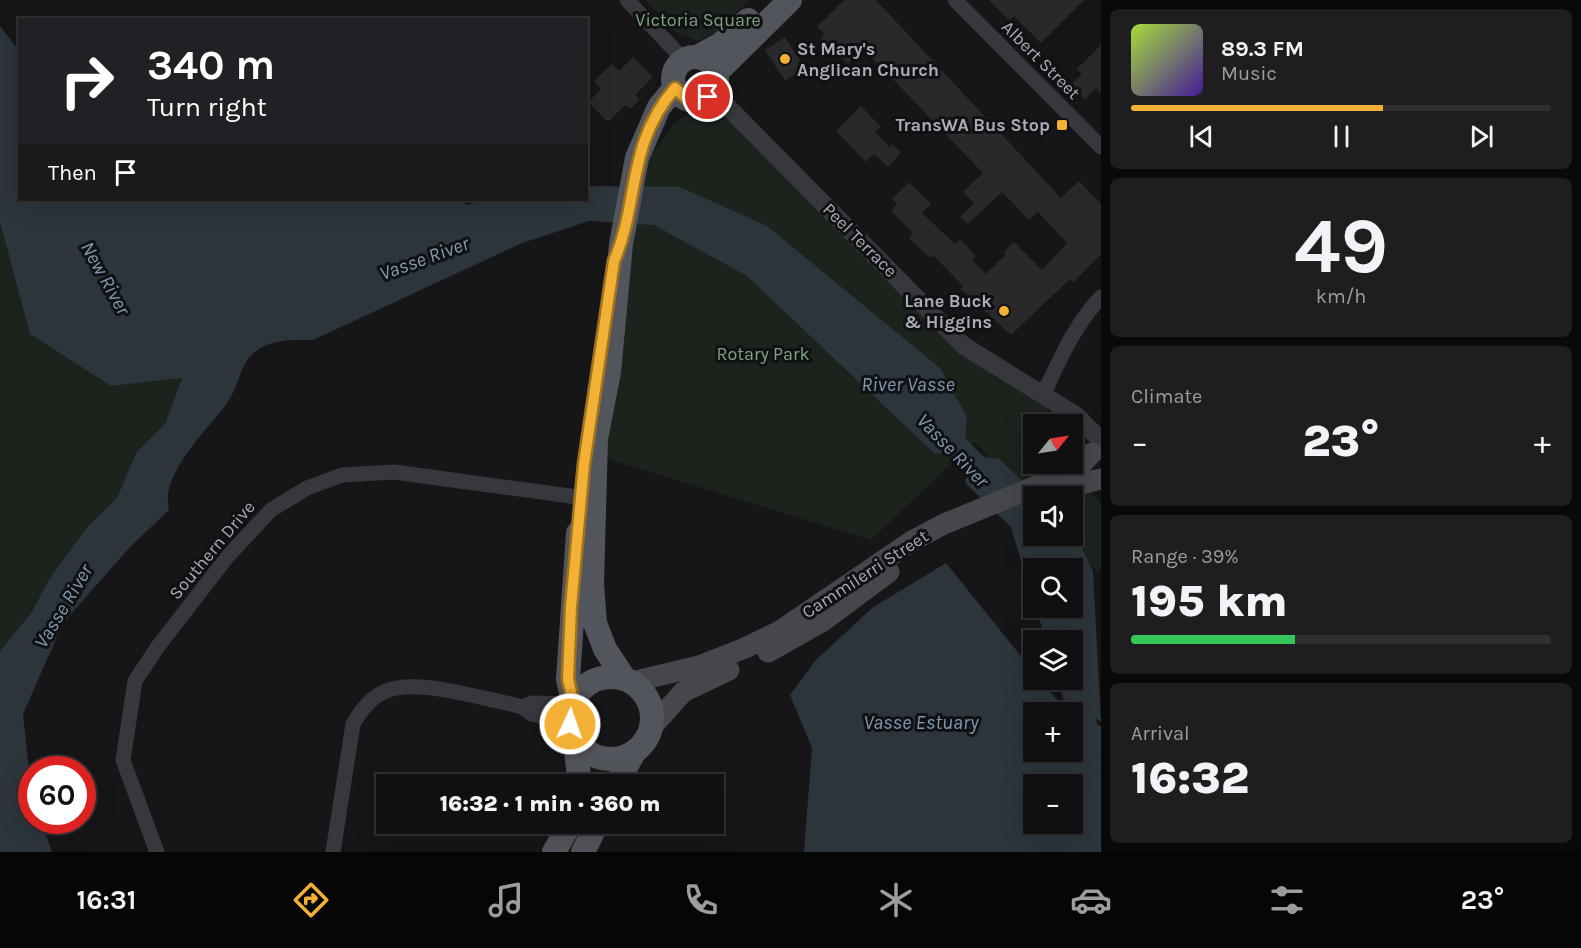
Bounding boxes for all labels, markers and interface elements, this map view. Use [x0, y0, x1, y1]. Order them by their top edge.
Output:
park label: Victoria Square [635, 9, 761, 31]
street label: Albert Street [997, 16, 1085, 104]
text: 89.3 FM [1221, 36, 1304, 62]
place label: St Mary's Anglican Church [797, 38, 939, 81]
text: 340 m [147, 40, 275, 90]
icon: right [48, 42, 126, 120]
marker: St Mary's Anglican Church [778, 52, 792, 66]
text: Music [1221, 62, 1277, 85]
pin [682, 71, 733, 122]
icon: arrive [691, 80, 724, 113]
text: Turn right [147, 91, 267, 123]
place label: TransWA Bus Stop [895, 114, 1050, 136]
marker: TransWA Bus Stop [1055, 118, 1069, 132]
icon: previous [1185, 120, 1218, 153]
icon: pause [1325, 120, 1358, 153]
icon: next [1465, 120, 1498, 153]
icon: arrive [109, 156, 142, 189]
text: Then [48, 160, 97, 186]
street label: Peel Terrace [818, 198, 902, 282]
text: 49 [1294, 200, 1388, 292]
water label: Vasse River [376, 231, 473, 285]
water label: New River [76, 237, 136, 320]
text: km/h [1316, 285, 1366, 308]
place label: Lane Buck & Higgins [904, 290, 992, 333]
marker: Lane Buck & Higgins [997, 304, 1011, 318]
park label: Rotary Park [716, 343, 810, 365]
water label: River Vasse [861, 373, 955, 396]
text: Climate [1131, 385, 1202, 408]
water label: Vasse River [912, 409, 994, 493]
north arrow [1023, 414, 1083, 474]
map controls [1023, 414, 1083, 834]
text: 23° [1302, 415, 1380, 467]
text: − [1131, 423, 1148, 461]
text: + [1534, 423, 1551, 461]
button: sound [1023, 486, 1083, 546]
street label: Southern Drive [164, 496, 260, 604]
street label: Cammilerri Street [798, 525, 933, 623]
text: Range · 39% [1131, 545, 1239, 568]
button: search [1023, 558, 1083, 618]
water label: Vasse River [29, 559, 98, 652]
text: 195 km [1131, 575, 1288, 627]
button: layers [1023, 630, 1083, 690]
position arrow [538, 692, 602, 756]
button: + [1023, 702, 1083, 762]
water label: Vasse Estuary [864, 711, 980, 734]
text: Arrival [1131, 722, 1190, 745]
text: 16:32 [1131, 752, 1249, 804]
speed limit sign: 60 [18, 756, 96, 834]
button: − [1023, 774, 1083, 834]
text: 16:32 · 1 min · 360 m [440, 791, 660, 817]
icon: directions [290, 879, 332, 921]
icon: music [485, 879, 527, 921]
icon: phone [680, 879, 722, 921]
icon: climate [875, 879, 917, 921]
icon: car [1070, 879, 1112, 921]
icon: filters [1266, 879, 1308, 921]
text: 16:31 [77, 884, 136, 916]
text: 23° [1461, 884, 1504, 916]

